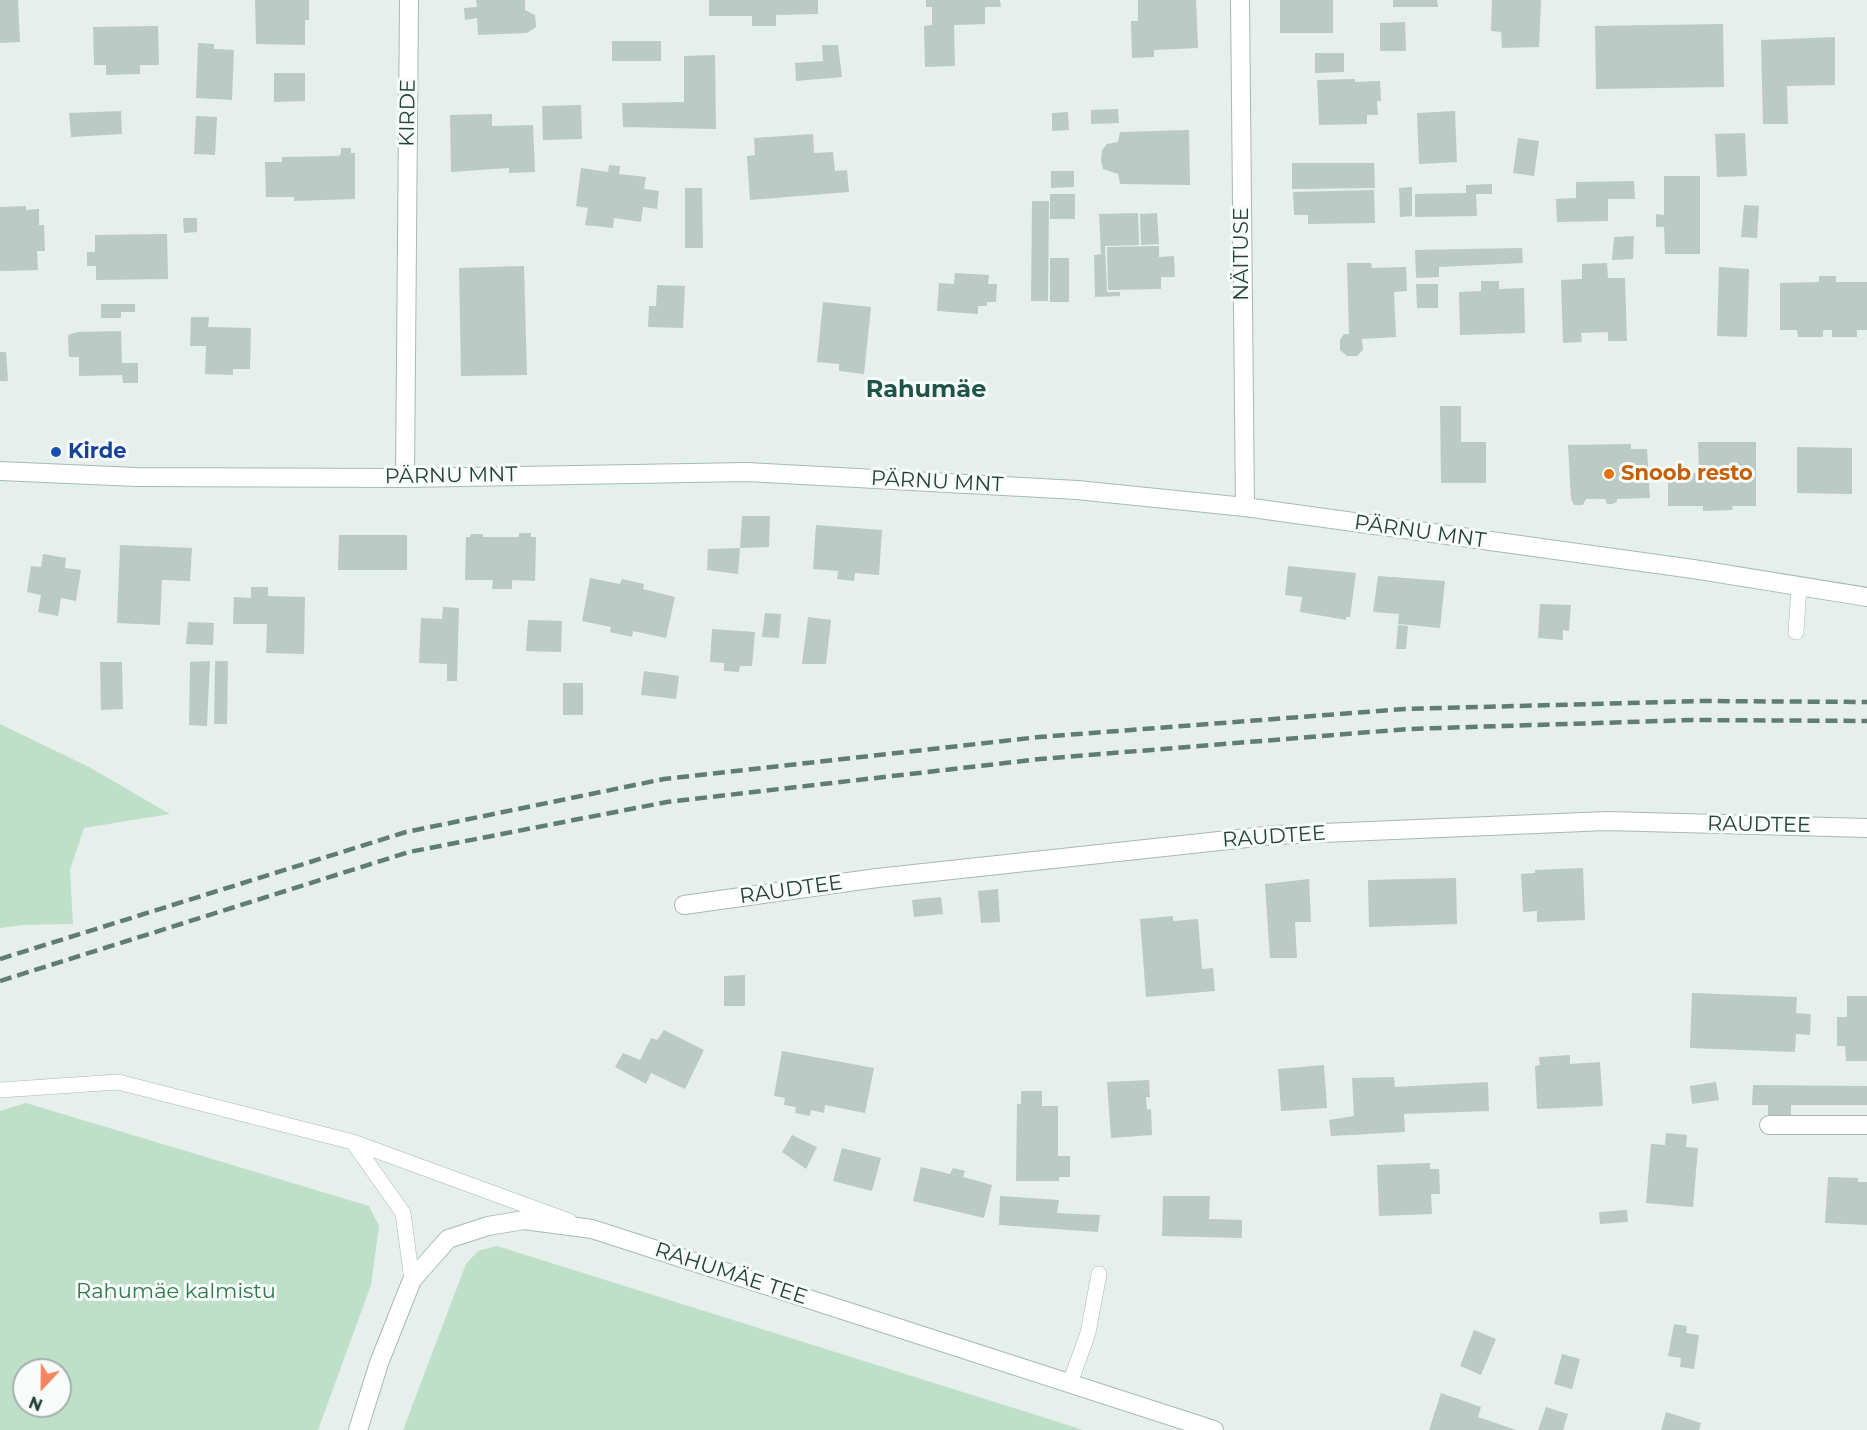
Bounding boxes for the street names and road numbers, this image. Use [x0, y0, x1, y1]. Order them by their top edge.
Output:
street label: KIRDE [395, 79, 421, 147]
street label: NÄITUSE [1229, 207, 1255, 301]
street label: PÄRNU MNT [384, 462, 518, 490]
street label: PÄRNU MNT [870, 466, 1004, 498]
street label: PÄRNU MNT [1353, 510, 1487, 554]
street label: RAUDTEE [1707, 811, 1811, 839]
street label: RAUDTEE [1221, 821, 1327, 853]
street label: RAUDTEE [738, 870, 844, 910]
street label: RAHUMÄE TEE [652, 1237, 810, 1311]

